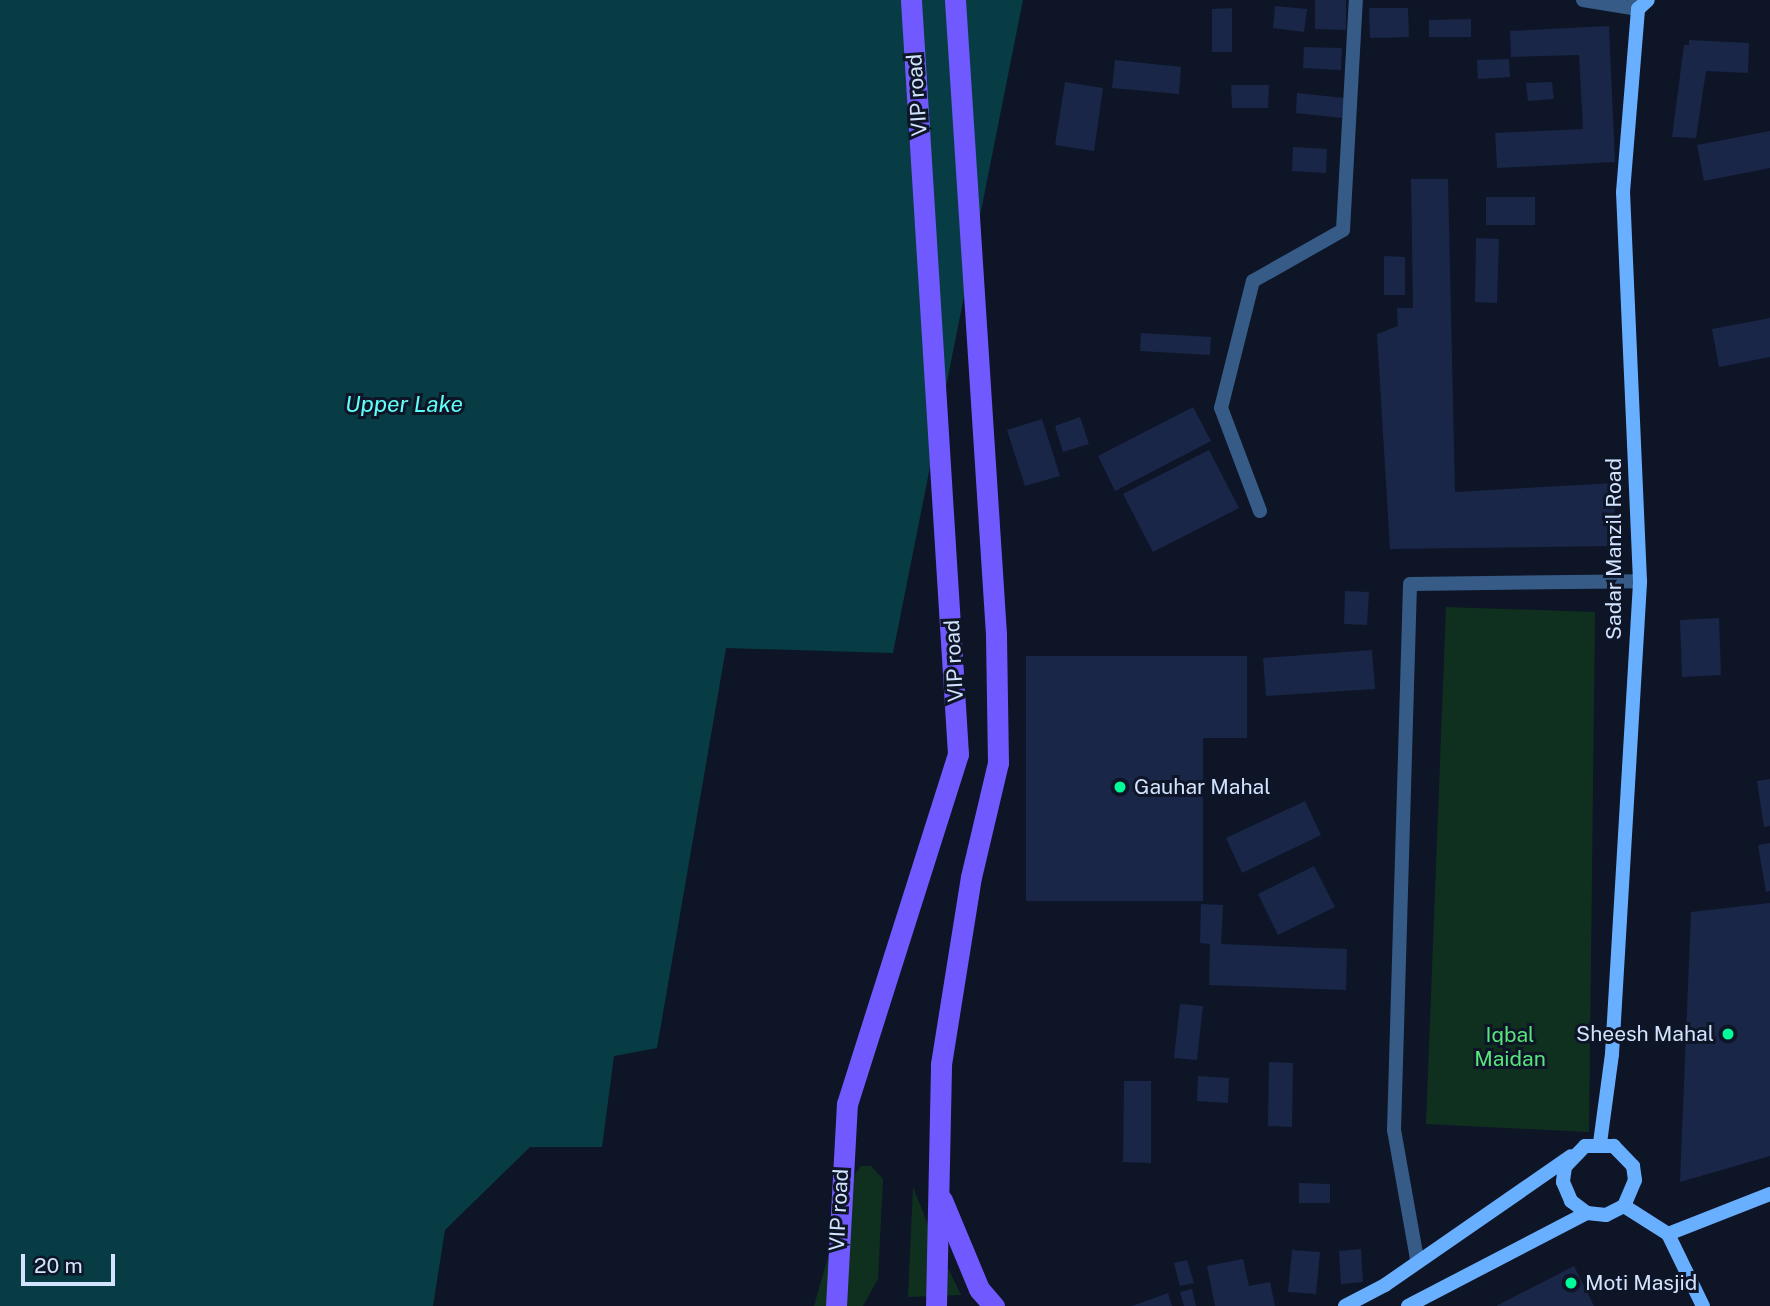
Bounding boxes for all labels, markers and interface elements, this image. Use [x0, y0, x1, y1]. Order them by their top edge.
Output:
street label: VIP road [902, 53, 932, 137]
water label: Upper Lake [345, 390, 463, 418]
street label: Sadar Manzil Road [1601, 458, 1627, 640]
street label: VIP road [939, 619, 969, 703]
place label: Gauhar Mahal [1134, 774, 1271, 800]
marker: Gauhar Mahal [1112, 779, 1128, 795]
place label: Sheesh Mahal [1576, 1021, 1714, 1047]
park label: Iqbal Maidan [1474, 1022, 1546, 1072]
marker: Sheesh Mahal [1720, 1026, 1736, 1042]
street label: VIP road [824, 1168, 854, 1252]
scale bar [24, 1240, 119, 1284]
text: 20 m [34, 1253, 83, 1278]
place label: Moti Masjid [1585, 1270, 1697, 1296]
marker: Moti Masjid [1563, 1275, 1579, 1291]

